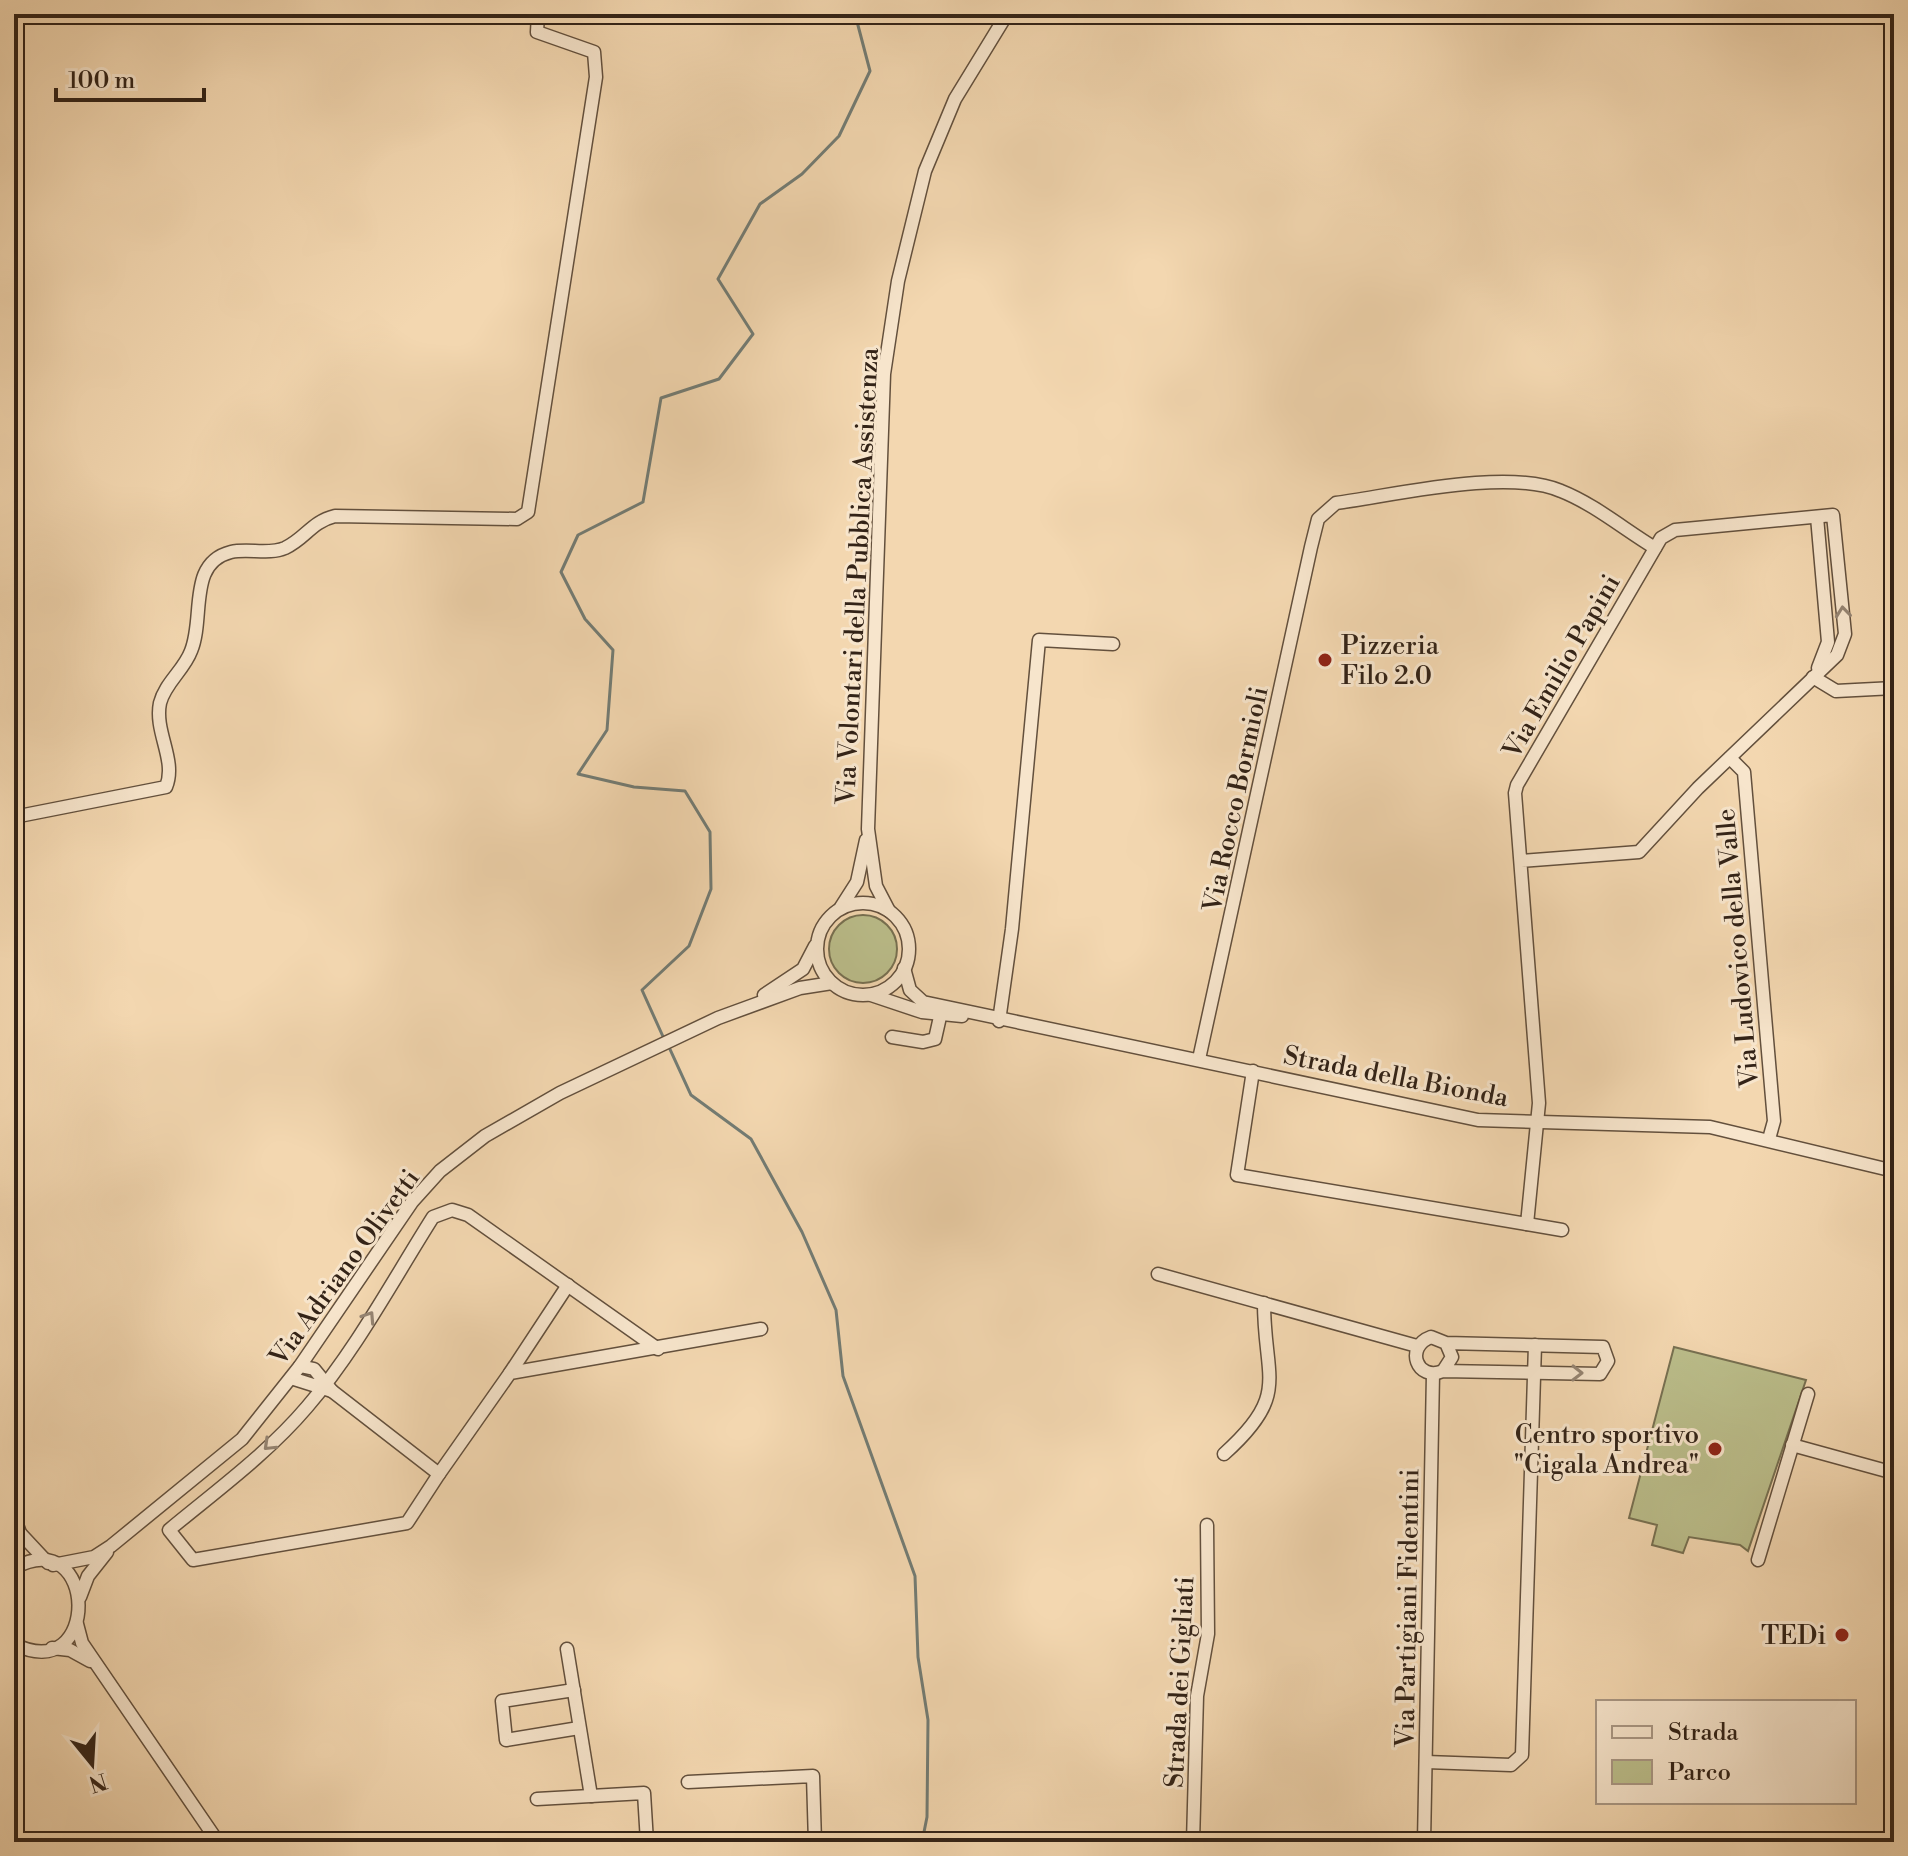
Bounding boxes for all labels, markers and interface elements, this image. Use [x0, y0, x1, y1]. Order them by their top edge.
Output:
scale bar [56, 52, 204, 102]
text: 100 m [68, 66, 135, 96]
street label: Via Volontari della Pubblica Assistenza [830, 346, 886, 806]
street label: Via Emilio Papini [1496, 569, 1627, 765]
one-way arrow [1835, 605, 1852, 618]
place label: Pizzeria Filo 2.0 [1341, 630, 1440, 692]
marker: Pizzeria Filo 2.0 [1316, 651, 1334, 669]
street label: Via Rocco Bormioli [1196, 684, 1276, 916]
street label: Via Ludovico della Valle [1710, 807, 1766, 1090]
street label: Strada della Bionda [1281, 1039, 1512, 1115]
street label: Via Adriano Olivetti [262, 1163, 427, 1373]
one-way arrow [359, 1311, 374, 1326]
one-way arrow [1571, 1364, 1584, 1382]
place label: Centro sportivo "Cigala Andrea" [1514, 1419, 1699, 1481]
one-way arrow [264, 1436, 278, 1450]
marker: Centro sportivo "Cigala Andrea" [1706, 1440, 1724, 1458]
street label: Via Partigiani Fidentini [1390, 1468, 1426, 1749]
street label: Strada dei Gigliati [1158, 1575, 1202, 1789]
place label: TEDi [1761, 1620, 1826, 1652]
marker: TEDi [1833, 1626, 1851, 1644]
legend [1596, 1700, 1856, 1804]
text: Strada [1668, 1718, 1739, 1748]
north arrow [52, 1724, 132, 1804]
text: Parco [1668, 1758, 1731, 1788]
text: N [85, 1766, 110, 1797]

